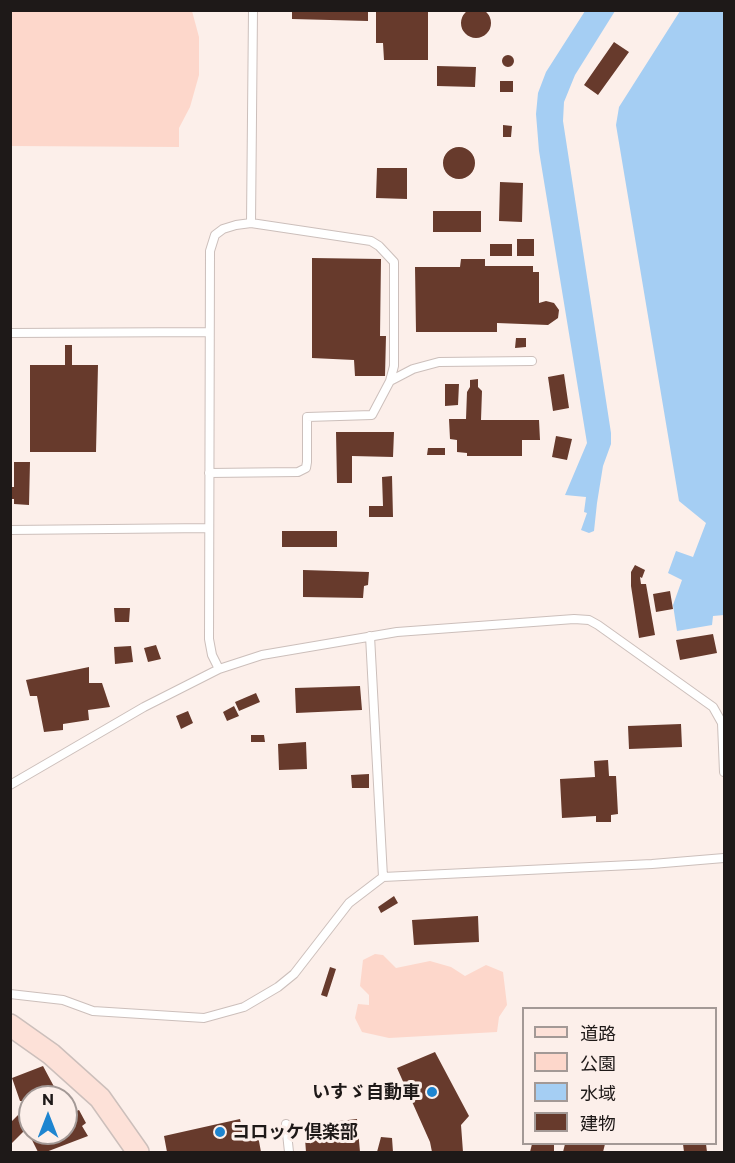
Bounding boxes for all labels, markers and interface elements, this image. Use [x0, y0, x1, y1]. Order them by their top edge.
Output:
legend [522, 1007, 717, 1145]
text: 道路 [580, 1022, 616, 1044]
text: 公園 [580, 1052, 616, 1074]
place label: いすゞ自動車 [312, 1081, 420, 1103]
text: 水域 [580, 1082, 616, 1104]
north arrow [18, 1085, 78, 1145]
marker: いすゞ自動車 [425, 1085, 439, 1099]
text: N [42, 1089, 54, 1108]
text: 建物 [580, 1112, 616, 1134]
place label: コロッケ倶楽部 [232, 1121, 358, 1143]
marker: コロッケ倶楽部 [213, 1125, 227, 1139]

